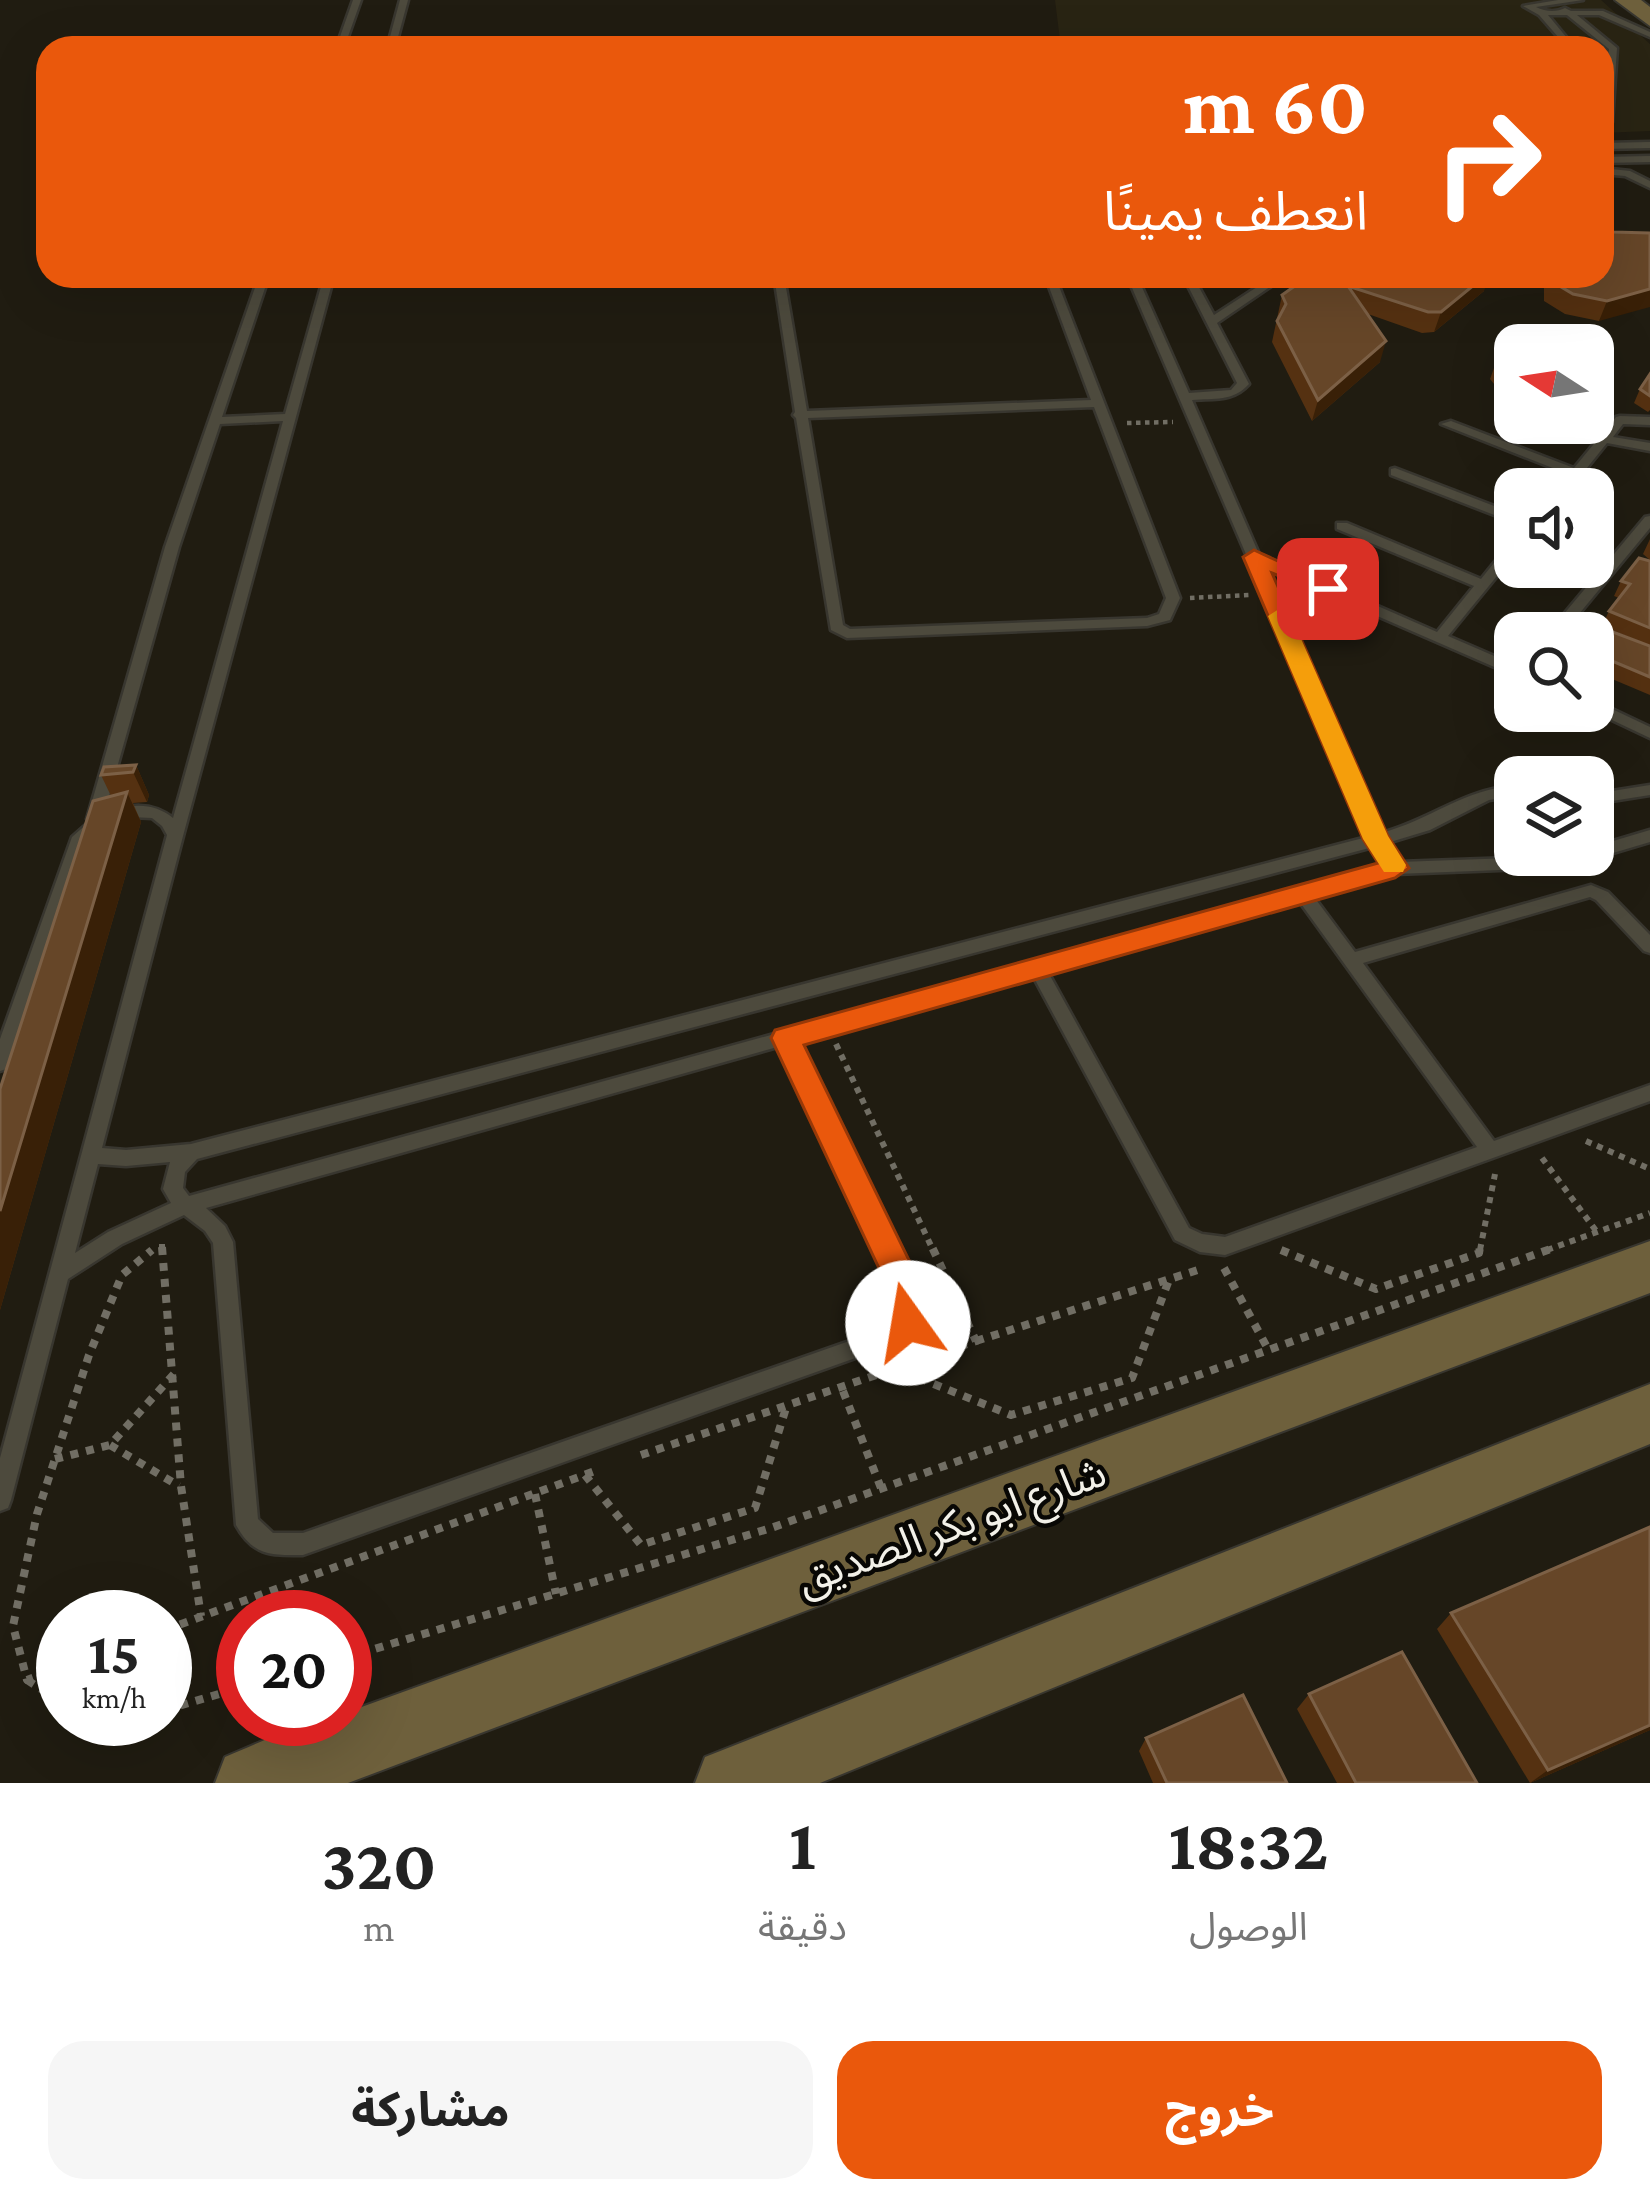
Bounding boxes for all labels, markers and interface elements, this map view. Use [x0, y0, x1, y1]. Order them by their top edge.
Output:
text: 60 m [1184, 58, 1368, 151]
icon: right [1410, 84, 1566, 240]
text: انعطف يمينًا [1103, 182, 1368, 242]
north arrow [1494, 324, 1614, 444]
map controls [1494, 324, 1614, 876]
button: sound [1494, 468, 1614, 588]
pin [1277, 538, 1379, 640]
icon: arrive [1295, 556, 1361, 622]
button: search [1494, 612, 1614, 732]
button: layers [1494, 756, 1614, 876]
position arrow [845, 1260, 971, 1386]
street label: شارع ابو بكر الصديق [790, 1448, 1115, 1611]
speed limit sign: 20 [216, 1590, 372, 1746]
text: 15 [88, 1619, 140, 1686]
text: km/h [82, 1681, 146, 1714]
text: 1 [789, 1804, 816, 1884]
text: 18:32 [1168, 1804, 1328, 1884]
text: 320 [322, 1824, 437, 1904]
text: دقيقة [758, 1905, 847, 1948]
text: الوصول [1189, 1905, 1308, 1948]
text: m [363, 1906, 395, 1949]
button: مشاركة [48, 2041, 813, 2179]
button: خروج [837, 2041, 1602, 2179]

